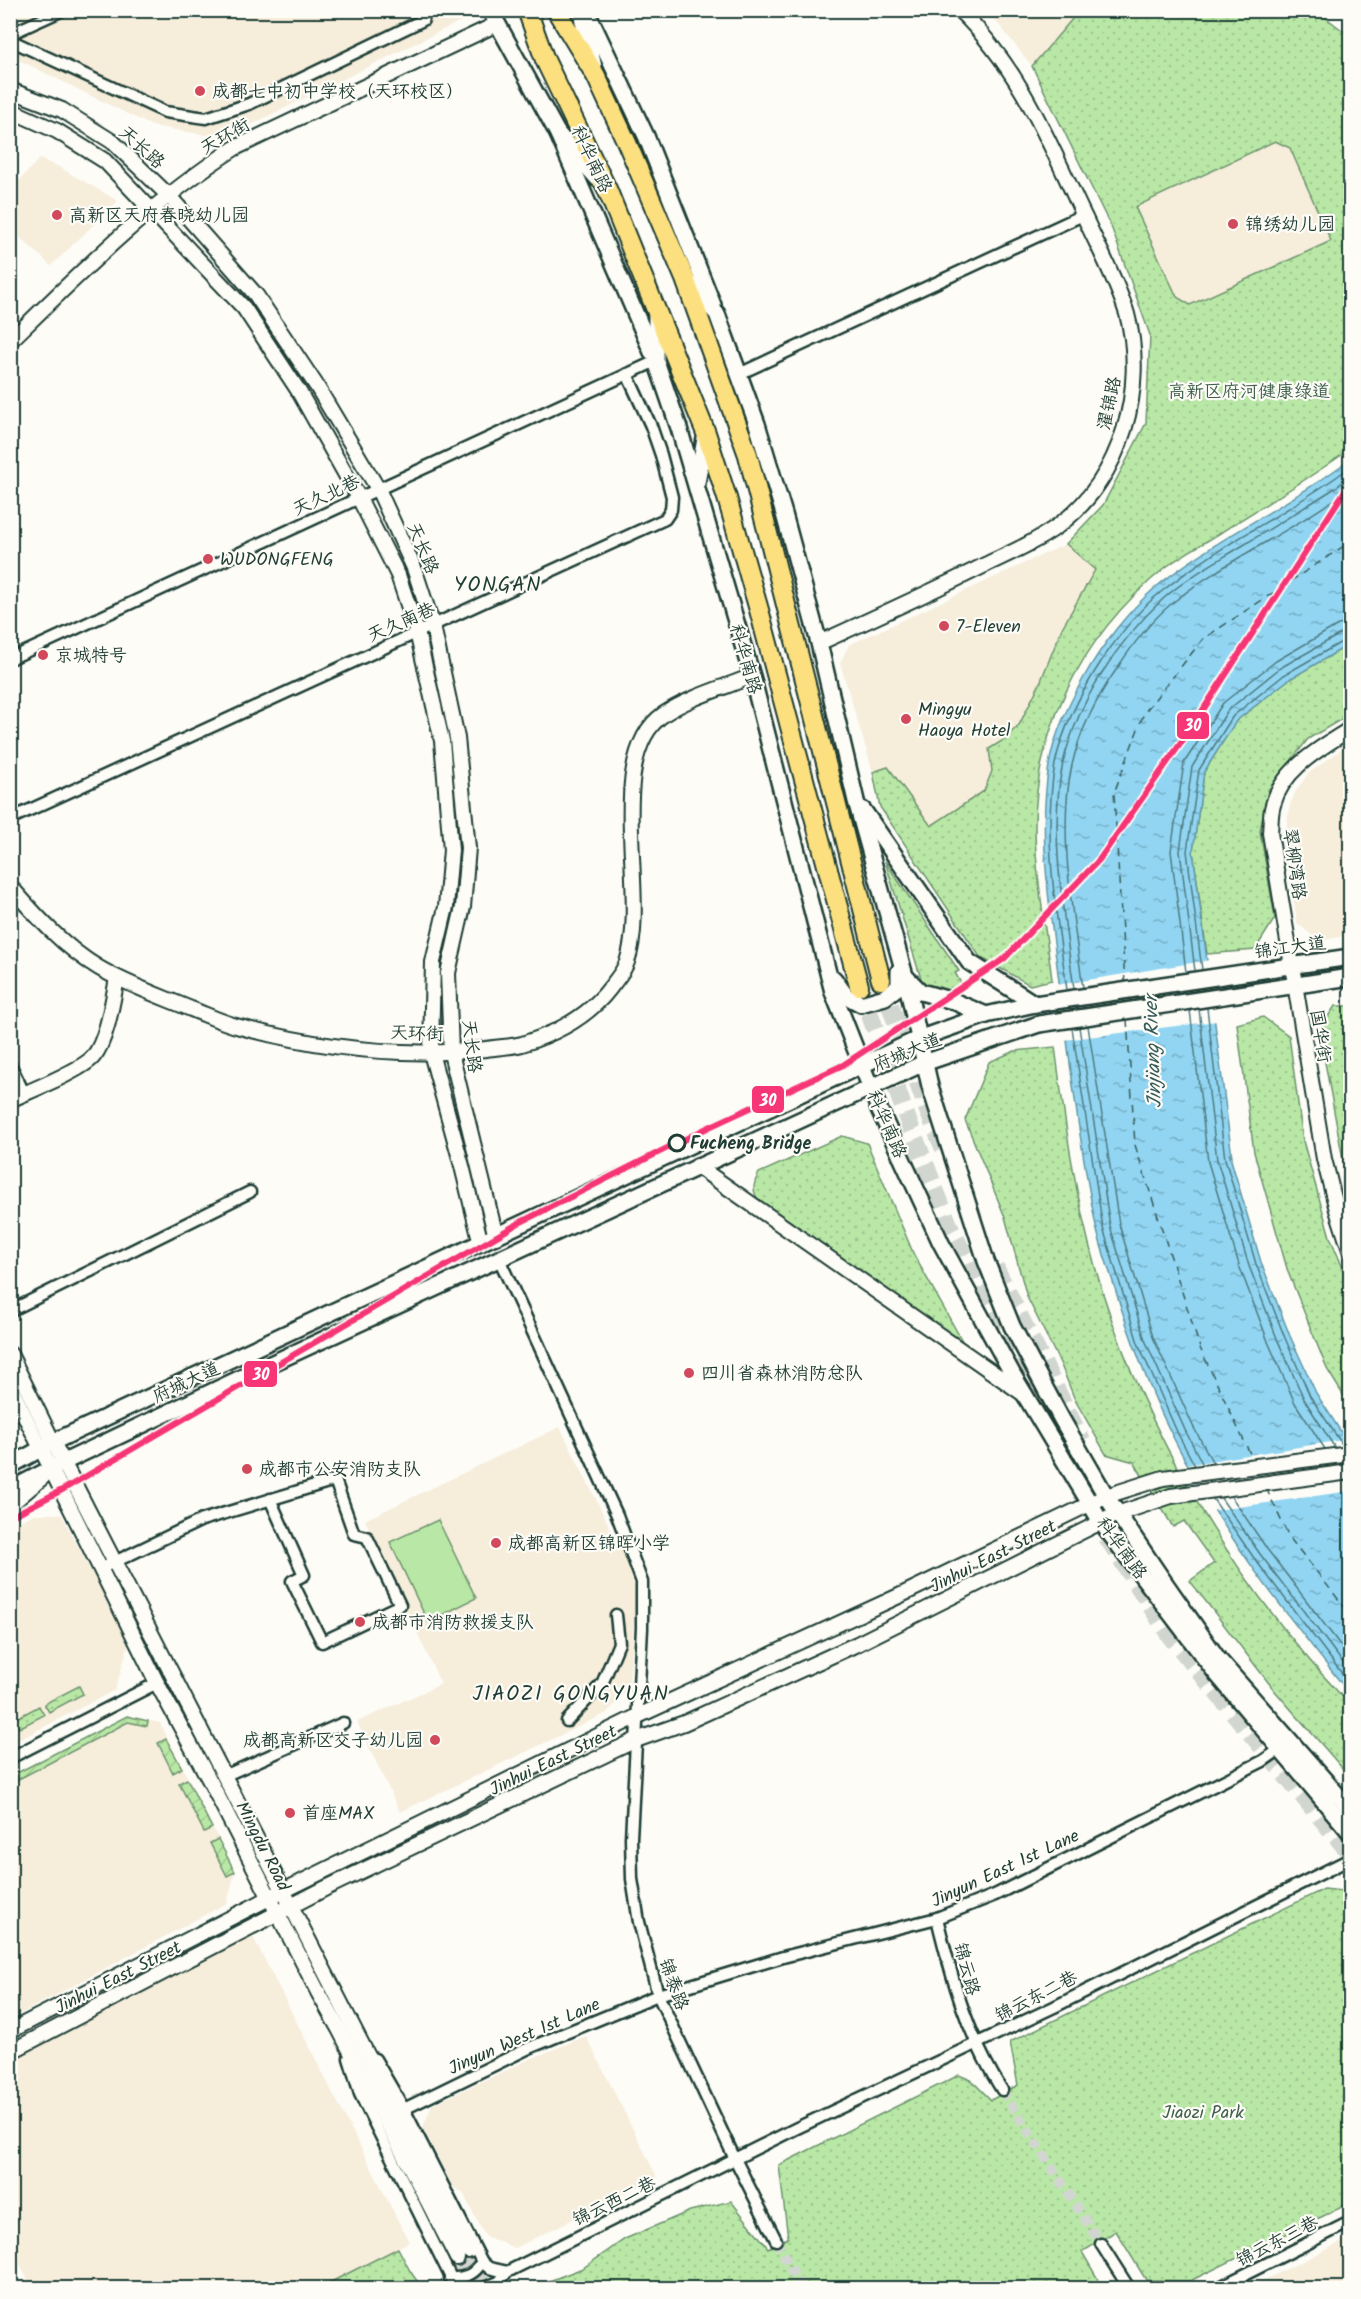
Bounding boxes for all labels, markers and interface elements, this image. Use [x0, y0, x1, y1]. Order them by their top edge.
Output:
place label: 成都七中初中学校（天环校区） [212, 78, 464, 107]
marker: 成都七中初中学校（天环校区） [193, 84, 207, 98]
street label: 天环街 [195, 111, 256, 163]
street label: 天长路 [111, 119, 171, 177]
street label: 科华南路 [562, 121, 619, 198]
place label: 高新区天府春晓幼儿园 [69, 202, 249, 231]
marker: 高新区天府春晓幼儿园 [50, 208, 64, 222]
place label: 锦绣幼儿园 [1245, 211, 1335, 240]
marker: 锦绣幼儿园 [1226, 217, 1240, 231]
street label: 濯锦路 [1091, 374, 1130, 433]
park label: 高新区府河健康绿道 [1168, 378, 1330, 407]
street label: 天久北巷 [288, 468, 365, 525]
street label: 天长路 [398, 518, 446, 579]
place label: WUDONGFENG [220, 546, 334, 575]
marker: WUDONGFENG [201, 552, 215, 566]
district label: YONGAN [454, 569, 542, 602]
street label: 天久南巷 [363, 595, 440, 651]
place label: 7-Eleven [956, 613, 1021, 642]
marker: 7-Eleven [937, 619, 951, 633]
street label: 科华南路 [721, 621, 768, 698]
place label: 京城特号 [55, 642, 127, 671]
marker: 京城特号 [36, 648, 50, 662]
place label: Mingyu Haoya Hotel [918, 696, 1011, 746]
line badge: 30 [1176, 711, 1210, 740]
marker: Mingyu Haoya Hotel [899, 712, 913, 726]
text: 30 [1184, 714, 1202, 739]
street label: 翠柳湾路 [1274, 827, 1313, 902]
street label: 锦江大道 [1253, 929, 1328, 968]
water label: Jinjiang River [1136, 991, 1172, 1109]
street label: 国华街 [1301, 1007, 1338, 1065]
street label: 天长路 [453, 1018, 488, 1075]
street label: 天环街 [389, 1019, 444, 1050]
street label: 府城大道 [869, 1026, 946, 1081]
line badge: 30 [751, 1085, 785, 1114]
street label: 科华南路 [858, 1086, 914, 1163]
text: 30 [759, 1089, 777, 1114]
place label: Fucheng Bridge [690, 1130, 812, 1159]
marker: Fucheng Bridge [668, 1134, 686, 1152]
street label: 府城大道 [148, 1355, 225, 1412]
line badge: 30 [243, 1360, 278, 1388]
place label: 四川省森林消防总队 [701, 1360, 863, 1389]
text: 30 [252, 1363, 270, 1388]
marker: 四川省森林消防总队 [682, 1366, 696, 1380]
place label: 成都市公安消防支队 [259, 1456, 421, 1485]
marker: 成都市公安消防支队 [240, 1462, 254, 1476]
street label: 科华南路 [1088, 1511, 1154, 1587]
street label: Jinhui East Street [925, 1512, 1063, 1602]
place label: 成都高新区锦晖小学 [508, 1530, 670, 1559]
marker: 成都高新区锦晖小学 [489, 1536, 503, 1550]
place label: 成都市消防救援支队 [372, 1609, 534, 1638]
marker: 成都市消防救援支队 [353, 1615, 367, 1629]
district label: JIAOZI GONGYUAN [473, 1678, 669, 1711]
street label: Jinhui East Street [485, 1717, 623, 1805]
place label: 成都高新区交子幼儿园 [243, 1727, 423, 1756]
marker: 成都高新区交子幼儿园 [428, 1733, 442, 1747]
street label: Mingdu Road [227, 1797, 297, 1898]
place label: 首座MAX [302, 1800, 375, 1829]
marker: 首座MAX [283, 1806, 297, 1820]
street label: Jinyun East 1st Lane [927, 1822, 1085, 1916]
street label: Jinhui East Street [50, 1933, 188, 2023]
street label: 锦云路 [945, 1940, 987, 1999]
street label: 锦泰路 [650, 1954, 695, 2015]
street label: 锦云东二巷 [990, 1964, 1083, 2031]
street label: Jinyun West 1st Lane [444, 1991, 605, 2084]
park label: Jiaozi Park [1162, 2099, 1244, 2128]
street label: 锦云西二巷 [568, 2170, 661, 2235]
street label: 锦云东三巷 [1231, 2209, 1324, 2276]

